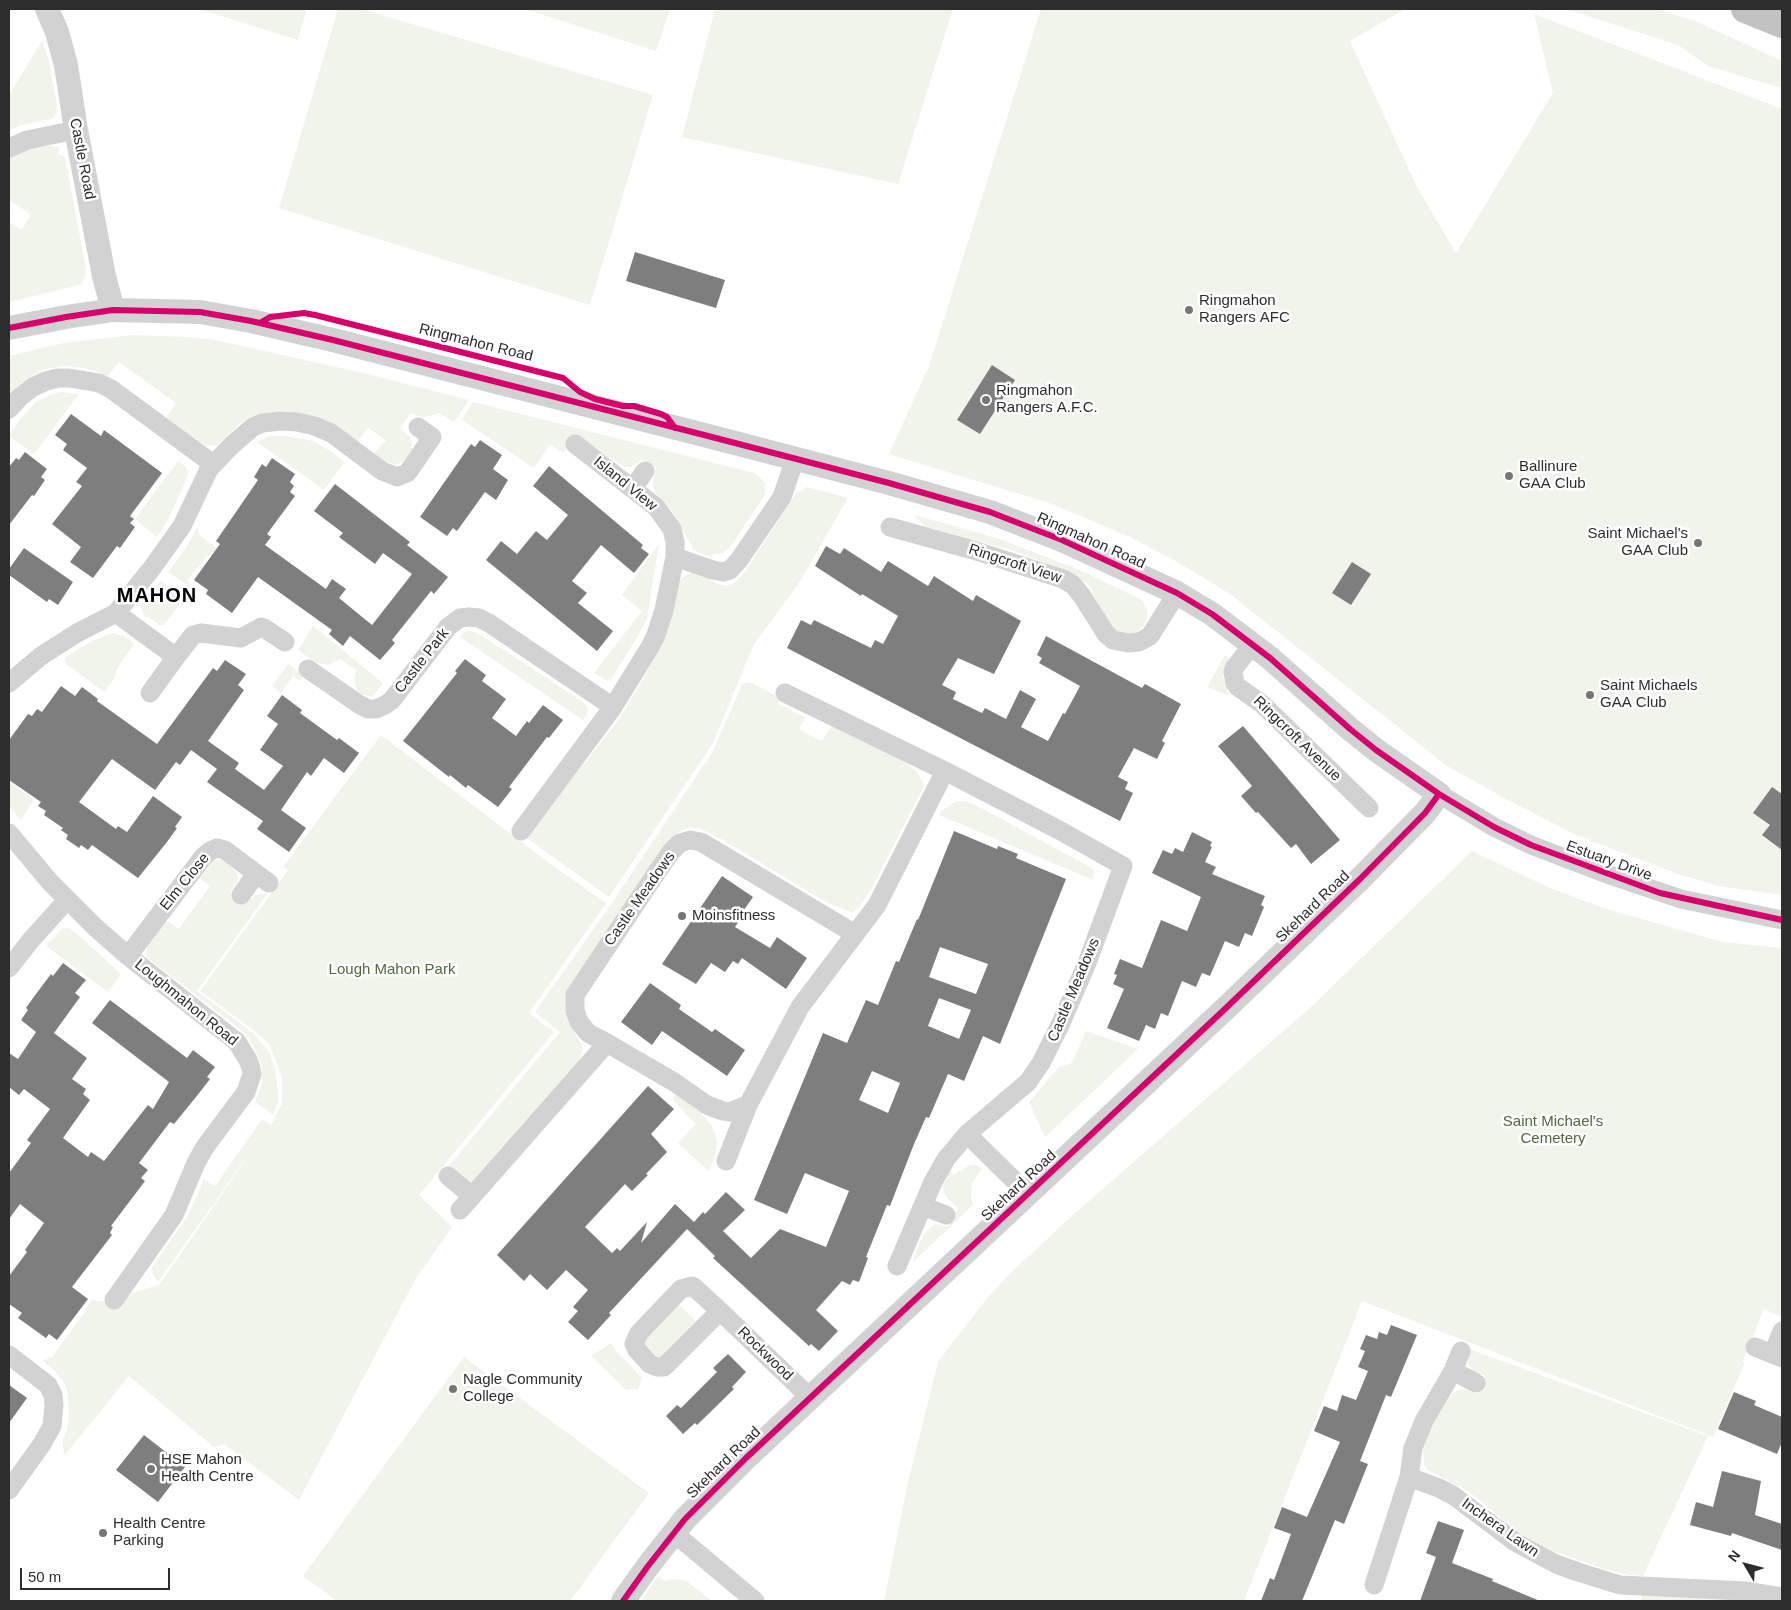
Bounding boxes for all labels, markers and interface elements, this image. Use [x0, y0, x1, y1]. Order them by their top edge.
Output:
street label: Castle Road [65, 117, 99, 201]
place label: Ringmahon Rangers AFC [1199, 292, 1290, 327]
marker: Ringmahon Rangers AFC [1183, 304, 1195, 316]
street label: Ringmahon Road [417, 320, 535, 366]
place label: Ringmahon Rangers A.F.C. [996, 382, 1098, 417]
marker: Ringmahon Rangers A.F.C. [980, 394, 992, 406]
street label: Island View [590, 453, 660, 515]
place label: Ballinure GAA Club [1519, 458, 1586, 493]
marker: Ballinure GAA Club [1503, 470, 1515, 482]
street label: Ringmahon Road [1034, 509, 1148, 573]
place label: Saint Michael's GAA Club [1588, 525, 1688, 560]
marker: Saint Michael's GAA Club [1692, 537, 1704, 549]
street label: Ringcroft View [966, 541, 1064, 587]
district label: MAHON [116, 584, 198, 608]
street label: Castle Park [391, 625, 453, 697]
place label: Saint Michaels GAA Club [1600, 677, 1698, 712]
marker: Saint Michaels GAA Club [1584, 689, 1596, 701]
street label: Ringcroft Avenue [1249, 693, 1345, 785]
street label: Estuary Drive [1564, 837, 1654, 885]
street label: Castle Meadows [601, 848, 679, 950]
street label: Elm Close [156, 850, 214, 914]
street label: Skehard Road [1272, 867, 1354, 947]
place label: Moinsfitness [692, 907, 775, 925]
marker: Moinsfitness [676, 910, 688, 922]
street label: Castle Meadows [1044, 935, 1104, 1045]
street label: Loughmahon Road [131, 956, 241, 1050]
park label: Lough Mahon Park [329, 961, 455, 979]
park label: Saint Michael's Cemetery [1503, 1113, 1603, 1148]
street label: Skehard Road [978, 1147, 1060, 1225]
street label: Rockwood [734, 1323, 796, 1385]
place label: Nagle Community College [463, 1371, 582, 1406]
marker: Nagle Community College [447, 1383, 459, 1395]
street label: Skehard Road [683, 1423, 765, 1503]
place label: HSE Mahon Health Centre [161, 1451, 254, 1486]
marker: HSE Mahon Health Centre [145, 1463, 157, 1475]
street label: Inchera Lawn [1458, 1495, 1542, 1561]
place label: Health Centre Parking [113, 1515, 206, 1550]
marker: Health Centre Parking [97, 1527, 109, 1539]
north arrow [1721, 1540, 1771, 1590]
text: N [1725, 1547, 1743, 1565]
scale bar [22, 1558, 172, 1590]
text: 50 m [28, 1568, 61, 1585]

